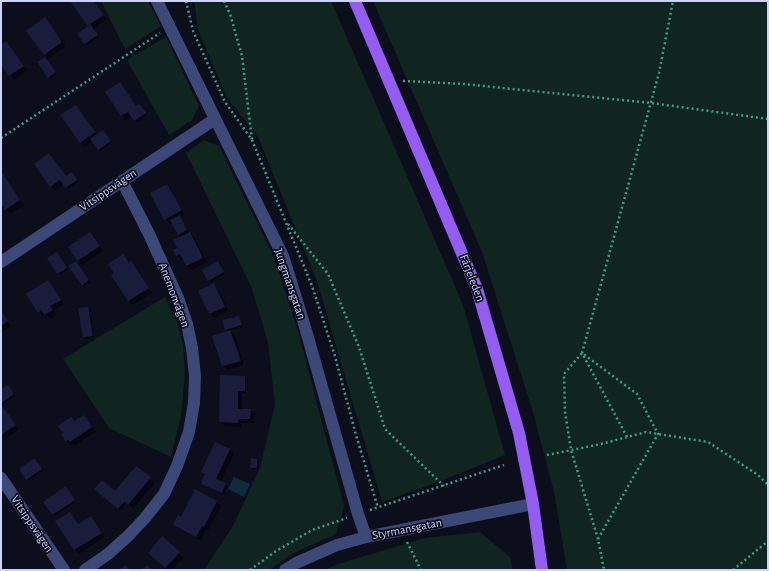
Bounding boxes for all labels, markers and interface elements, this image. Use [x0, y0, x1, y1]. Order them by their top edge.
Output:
street label: Vitsippsvägen [77, 166, 139, 214]
street label: Jungmansgatan [271, 247, 309, 321]
street label: Färjeleden [456, 252, 488, 304]
street label: Anemonvägen [155, 261, 193, 329]
street label: Vitsippsvägen [8, 493, 56, 555]
street label: Styrmansgatan [371, 515, 443, 543]

